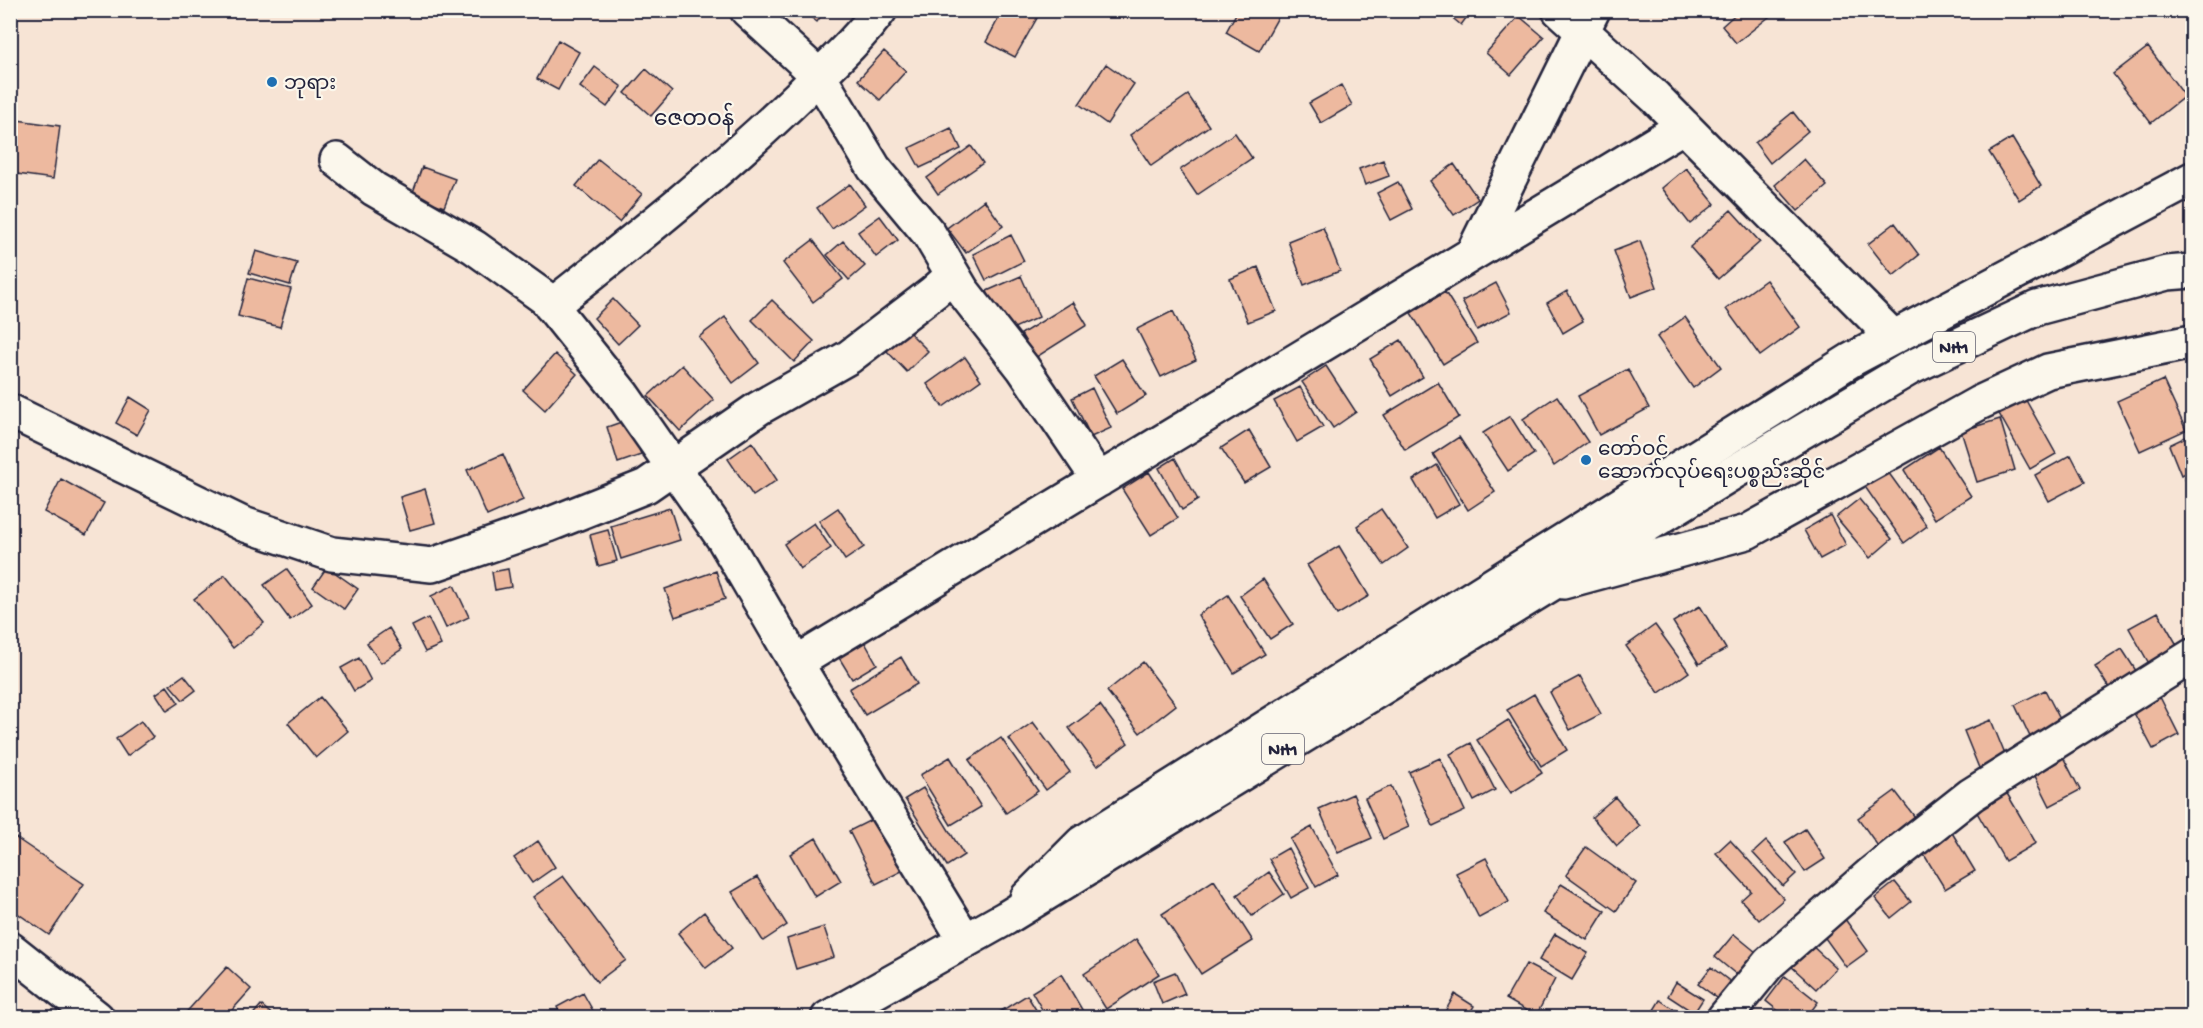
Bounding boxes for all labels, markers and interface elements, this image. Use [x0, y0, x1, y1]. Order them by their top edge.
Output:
place label: ဘုရား [284, 74, 336, 99]
marker: ဘုရား [265, 75, 279, 89]
district label: ဇေတဝန် [654, 102, 734, 135]
road number: NH1 [1933, 332, 1975, 362]
place label: တော်ဝင် ဆောက်လုပ်ရေးပစ္စည်းဆိုင် [1598, 434, 1825, 488]
marker: တော်ဝင် ဆောက်လုပ်ရေးပစ္စည်းဆိုင် [1579, 453, 1593, 467]
road number: NH1 [1262, 734, 1304, 764]

